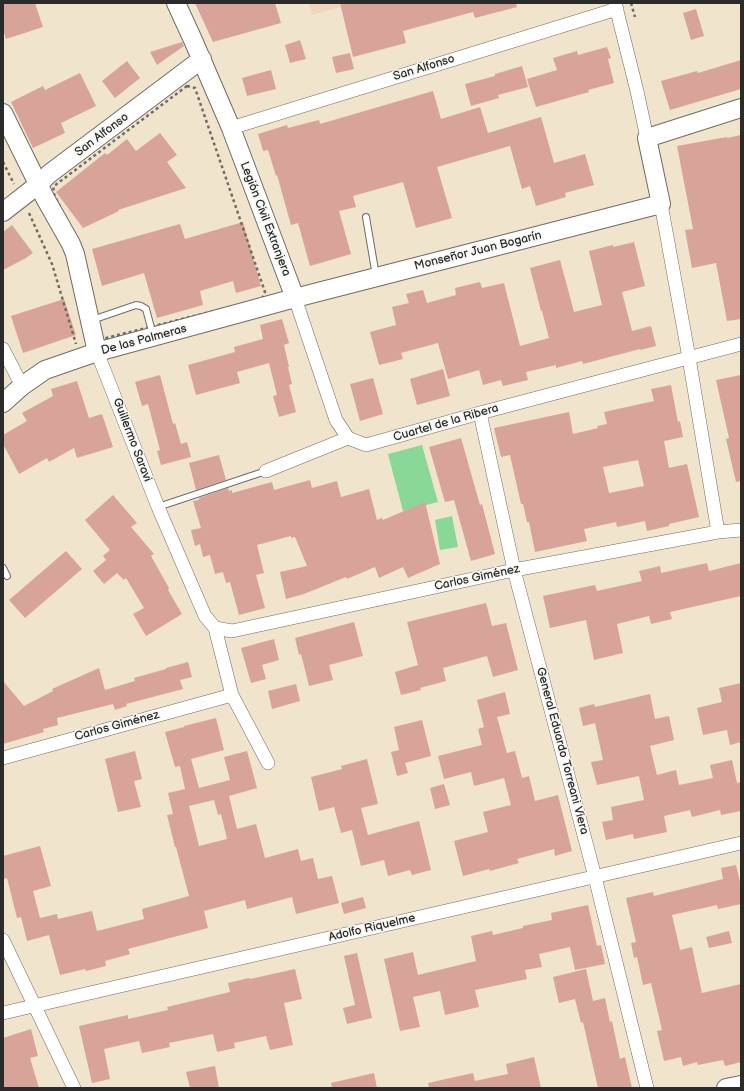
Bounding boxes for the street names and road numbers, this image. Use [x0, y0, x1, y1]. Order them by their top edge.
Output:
street label: San Alfonso [391, 52, 457, 84]
street label: San Alfonso [72, 110, 132, 160]
street label: Legión Civil Extranjera [237, 160, 293, 278]
street label: Monseñor Juan Bogarín [413, 228, 543, 274]
street label: De las Palmeras [100, 322, 188, 358]
street label: Guillermo Saravi [109, 396, 155, 484]
street label: Cuartel de la Ribera [392, 401, 500, 445]
street label: Carlos Giménez [433, 562, 521, 594]
street label: General Eduardo Torreani Viera [533, 666, 591, 836]
street label: Carlos Giménez [73, 708, 161, 744]
street label: Adolfo Riquelme [327, 911, 417, 945]

